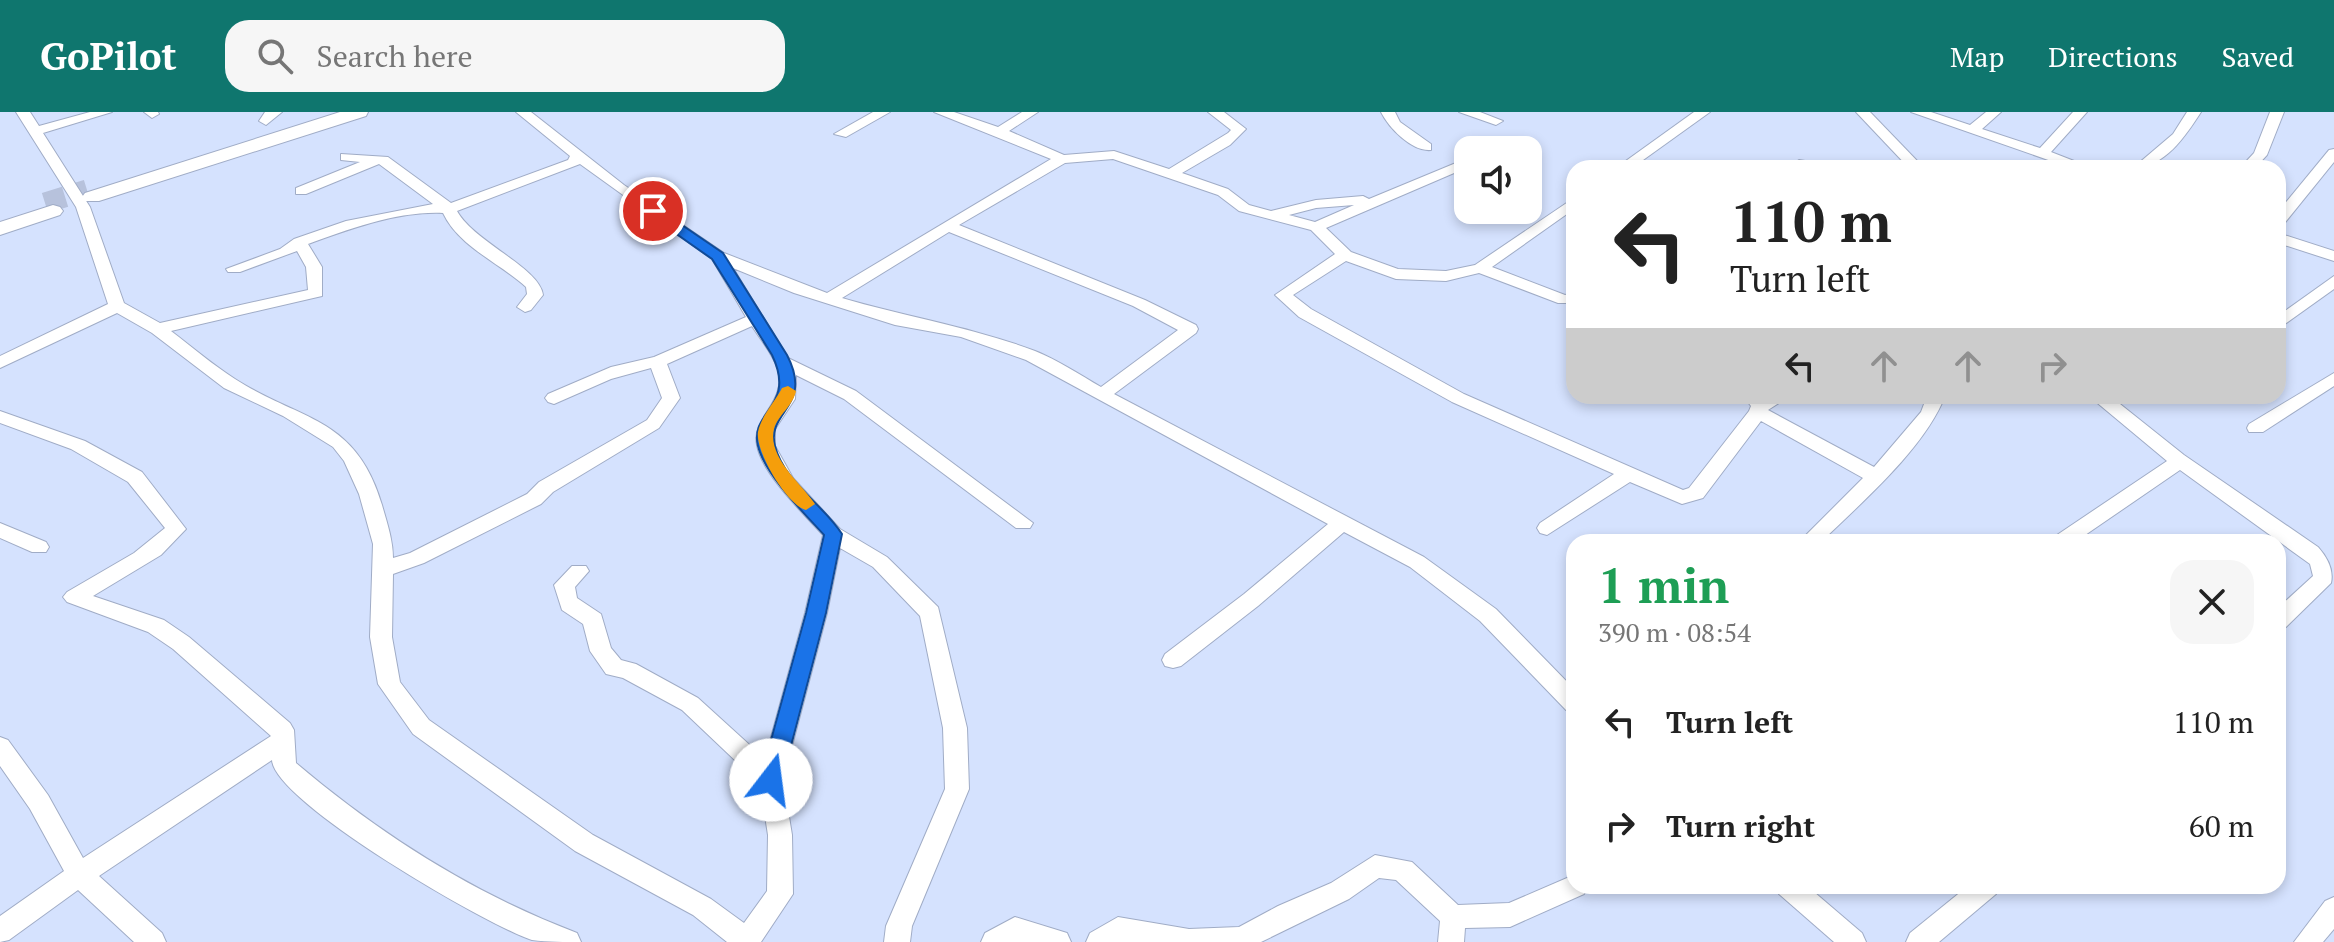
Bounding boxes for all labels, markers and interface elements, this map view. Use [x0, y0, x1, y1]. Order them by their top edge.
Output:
search box [225, 20, 785, 92]
text: GoPilot [40, 31, 177, 81]
icon: search [253, 34, 297, 78]
text: Search here [317, 36, 473, 76]
text: Map [1950, 38, 2004, 75]
text: Directions [2048, 38, 2178, 75]
text: Saved [2222, 38, 2294, 75]
map controls [1454, 136, 1542, 224]
button: sound [1454, 136, 1542, 224]
pin [619, 177, 687, 245]
text: 110 m [1730, 184, 1892, 258]
icon: arrive [631, 189, 675, 233]
icon: left [1598, 192, 1702, 296]
text: Turn left [1730, 255, 1870, 302]
icon: left [1778, 344, 1822, 388]
icon: ahead [1862, 344, 1906, 388]
icon: ahead [1946, 344, 1990, 388]
icon: right [2030, 344, 2074, 388]
text: 1 min [1598, 553, 1729, 617]
button: close [2170, 560, 2254, 644]
text: 390 m · 08:54 [1598, 615, 1751, 649]
icon: left [1598, 700, 1642, 744]
text: Turn left [1666, 702, 1793, 742]
text: 110 m [2173, 702, 2254, 742]
position arrow [729, 738, 813, 822]
icon: right [1598, 804, 1642, 848]
text: Turn right [1666, 806, 1815, 846]
text: 60 m [2189, 806, 2254, 846]

